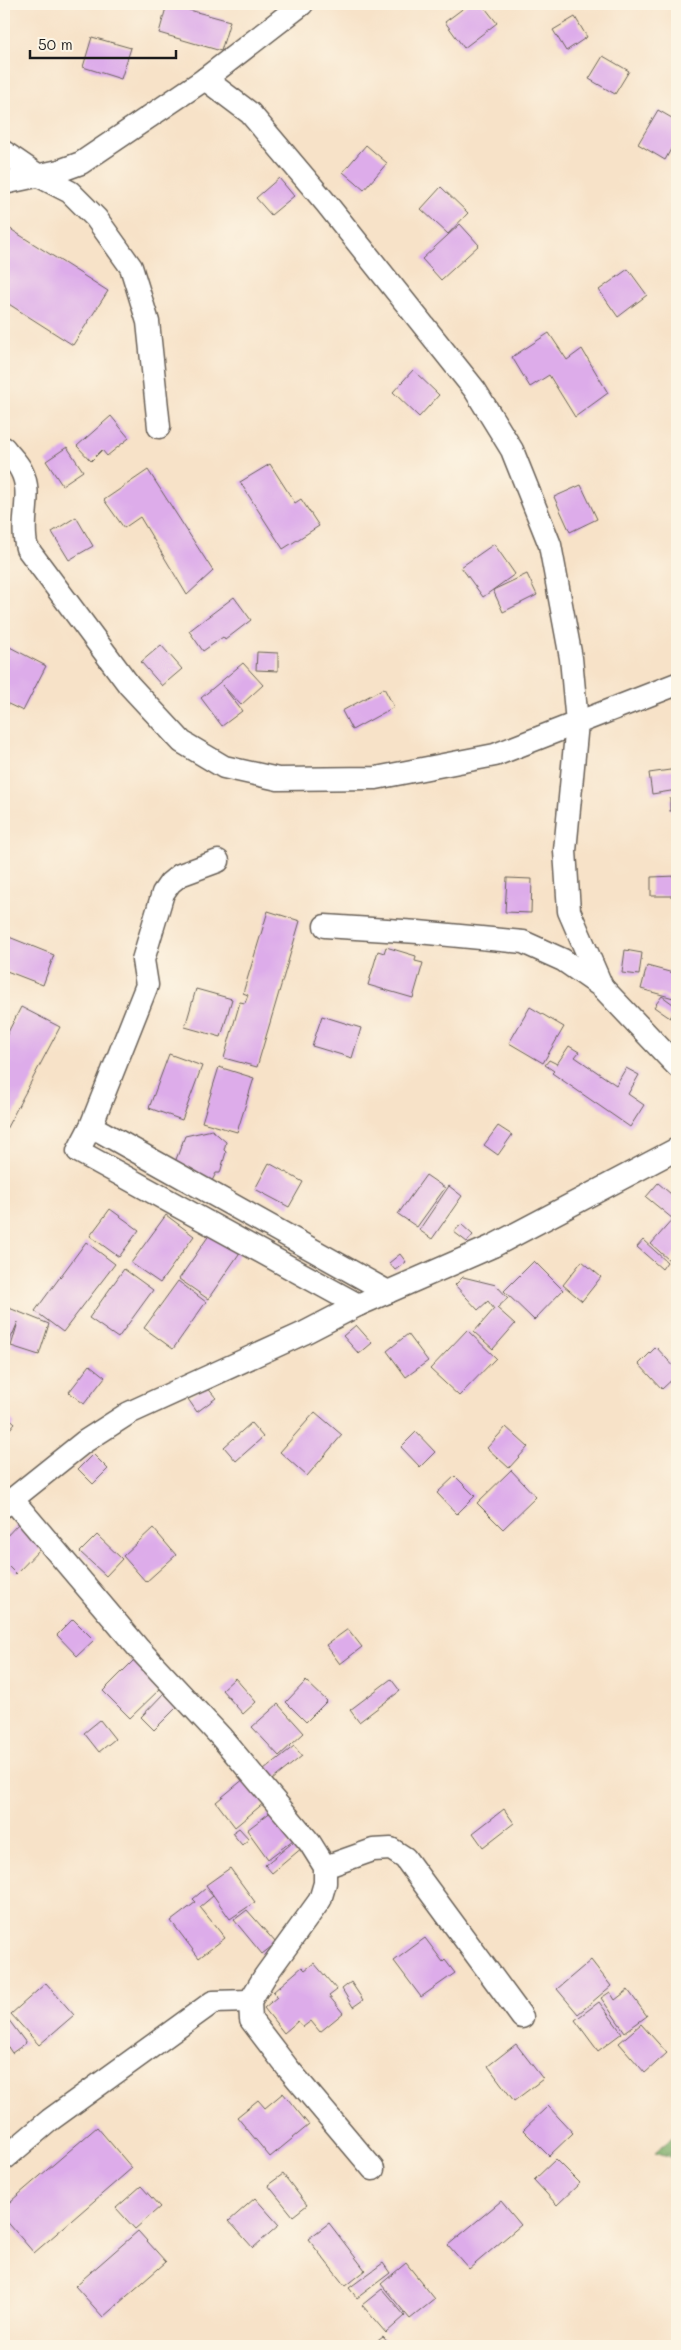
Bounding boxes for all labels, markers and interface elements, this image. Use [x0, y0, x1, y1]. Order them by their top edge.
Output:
scale bar [30, 28, 176, 60]
text: 50 m [38, 34, 73, 54]

